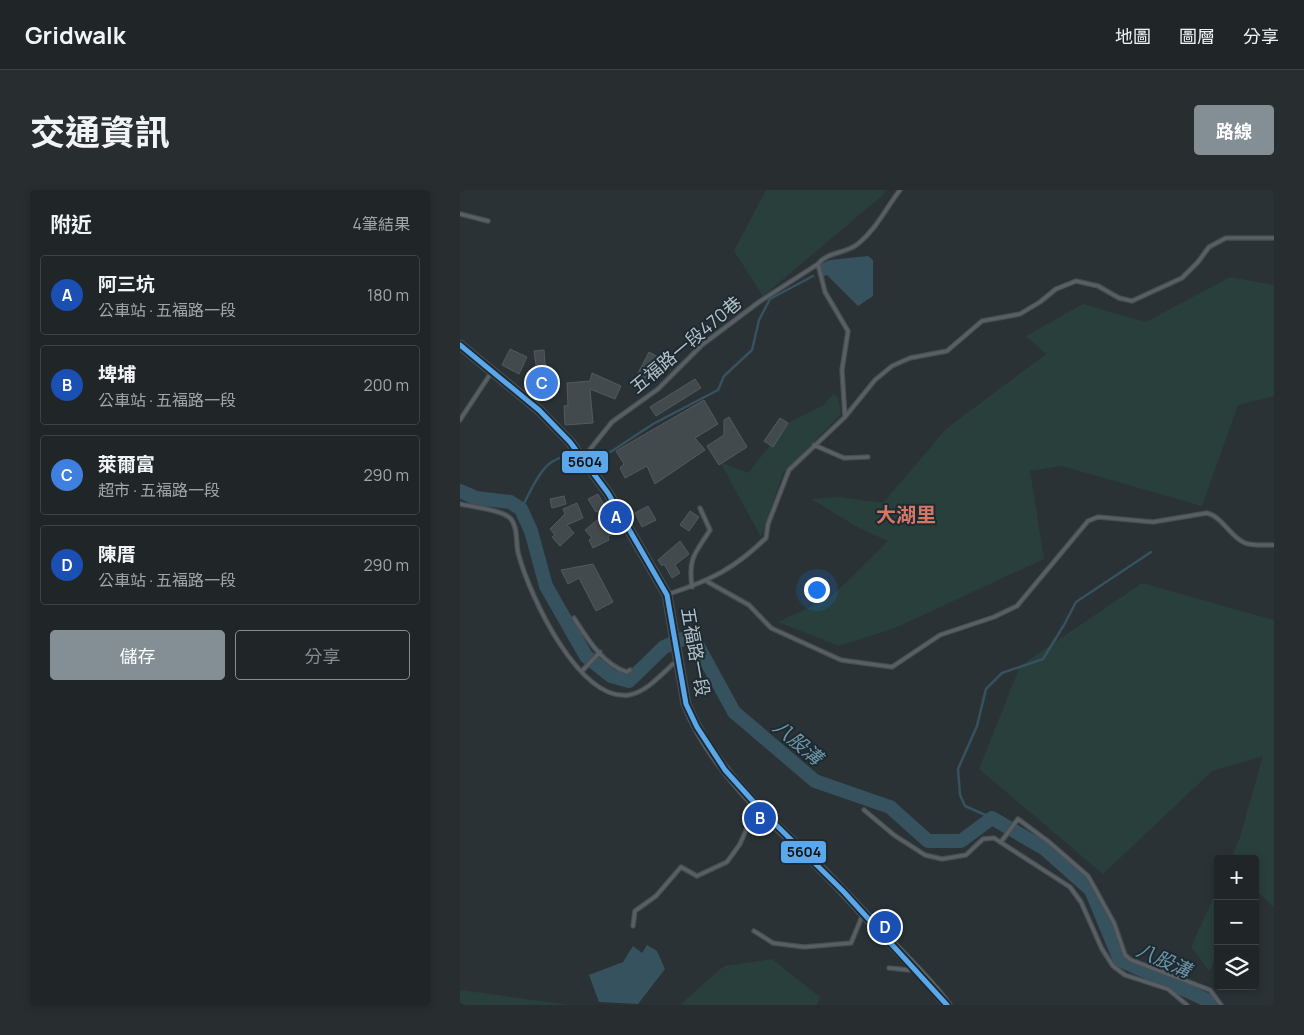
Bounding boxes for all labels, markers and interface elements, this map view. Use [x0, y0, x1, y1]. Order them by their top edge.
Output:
text: Gridwalk [25, 18, 126, 51]
text: 地圖 [1115, 24, 1151, 48]
text: 圖層 [1179, 24, 1215, 48]
text: 分享 [1243, 24, 1279, 48]
button: 路線 [1194, 105, 1274, 155]
text: 交通資訊 [30, 108, 170, 156]
text: 附近 [50, 210, 92, 238]
text: 4筆結果 [353, 213, 410, 235]
text: 阿三坑 [98, 271, 155, 297]
text: A [62, 284, 72, 306]
text: 180 m [367, 284, 409, 306]
street label: 五福路一段470巷 [625, 290, 746, 398]
text: 公車站 · 五福路一段 [98, 299, 236, 321]
text: 埤埔 [98, 361, 136, 387]
pin: C [526, 364, 558, 402]
text: B [62, 374, 72, 396]
text: 200 m [364, 374, 409, 396]
text: 公車站 · 五福路一段 [98, 389, 236, 411]
line badge: 5604 [561, 450, 609, 474]
text: 萊爾富 [98, 451, 155, 477]
text: 5604 [568, 452, 602, 471]
text: C [61, 464, 73, 486]
text: 290 m [363, 464, 409, 486]
text: 超市 · 五福路一段 [98, 479, 220, 501]
pin: A [600, 498, 632, 536]
district label: 大湖里 [876, 501, 936, 528]
text: 陳厝 [98, 541, 136, 567]
text: D [61, 554, 73, 576]
text: 290 m [363, 554, 409, 576]
text: 公車站 · 五福路一段 [98, 569, 236, 591]
your location [804, 577, 830, 603]
street label: 五福路一段 [676, 605, 716, 698]
button: 儲存 [50, 630, 225, 680]
button: 分享 [235, 630, 410, 680]
water label: 八股溝 [768, 714, 830, 772]
pin: B [744, 799, 776, 837]
line badge: 5604 [780, 840, 827, 864]
text: 5604 [787, 842, 821, 861]
map controls [1214, 855, 1259, 990]
button: + [1214, 855, 1259, 900]
button: − [1214, 900, 1259, 945]
pin: D [869, 908, 901, 946]
water label: 八股溝 [1133, 937, 1198, 985]
button: layers [1214, 945, 1259, 990]

